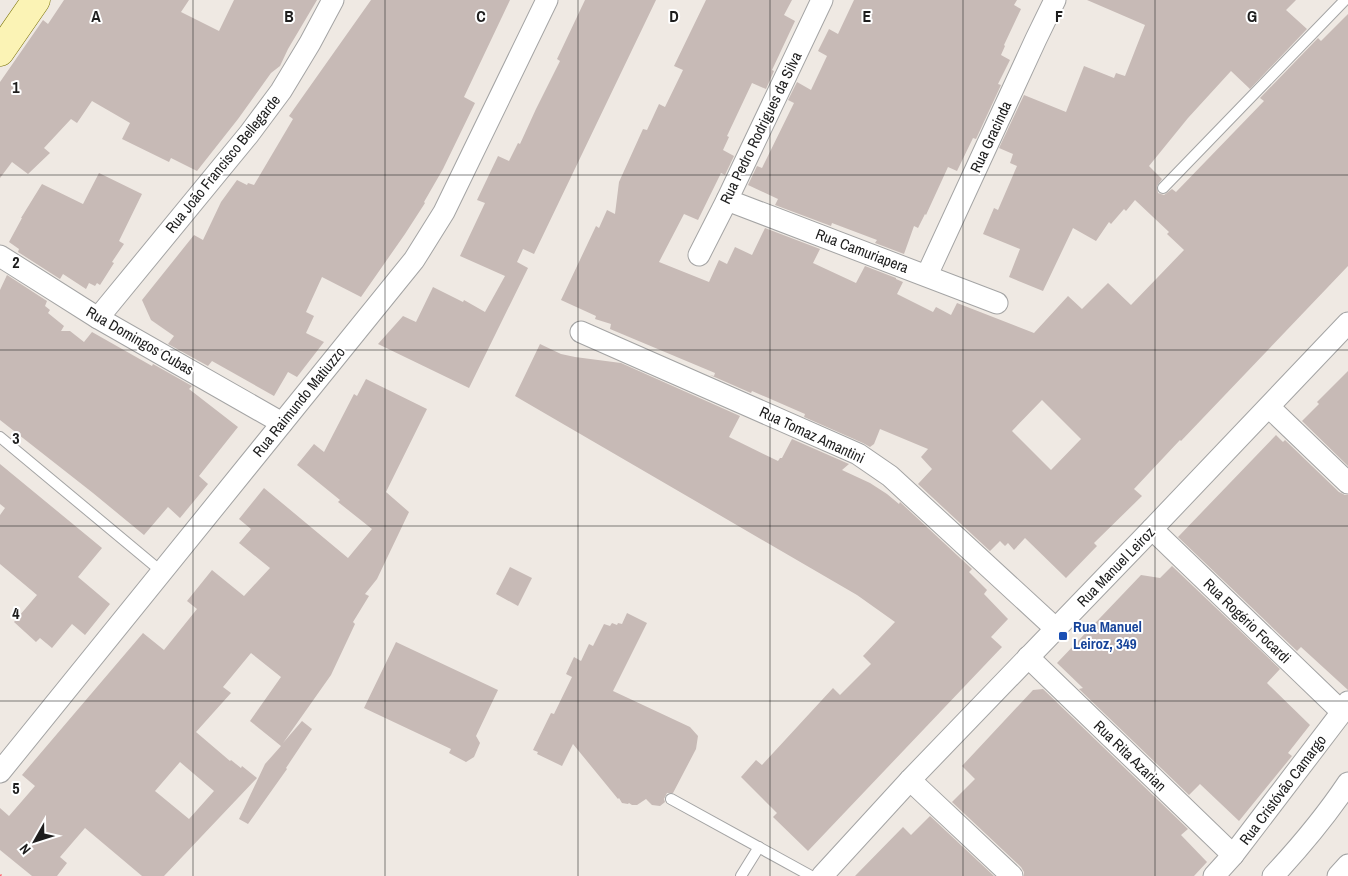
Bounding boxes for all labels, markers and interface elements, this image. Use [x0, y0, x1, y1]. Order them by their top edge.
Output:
text: A [91, 5, 101, 27]
text: B [284, 5, 294, 27]
text: C [476, 5, 486, 27]
text: D [669, 5, 679, 27]
text: E [863, 5, 872, 27]
text: F [1055, 5, 1063, 27]
text: G [1247, 5, 1257, 27]
street label: Rua Pedro Rodrigues da Silva [715, 48, 807, 207]
text: 1 [12, 76, 20, 98]
street label: Rua João Francisco Bellegarde [160, 90, 285, 237]
street label: Rua Gracinda [965, 98, 1016, 176]
street label: Rua Camuriapera [813, 223, 912, 278]
text: 2 [12, 251, 20, 273]
street label: Rua Domingos Cubas [83, 301, 198, 380]
street label: Rua Raimundo Matiuzzo [248, 342, 350, 461]
street label: Rua Tomaz Amantini [756, 401, 868, 468]
text: 3 [12, 427, 20, 449]
street label: Rua Manuel Leiroz [1072, 522, 1159, 611]
street label: Rua Rogério Focardi [1199, 573, 1296, 668]
text: 4 [12, 602, 20, 624]
place label: Rua Manuel Leiroz, 349 [1073, 616, 1142, 654]
marker: Rua Manuel Leiroz, 349 [1057, 630, 1069, 642]
street label: Rua Rita Azarian [1089, 716, 1171, 796]
street label: Rua Cristóvão Camargo [1234, 730, 1331, 849]
text: 5 [12, 777, 20, 799]
north arrow [10, 816, 60, 866]
text: N [15, 840, 35, 858]

